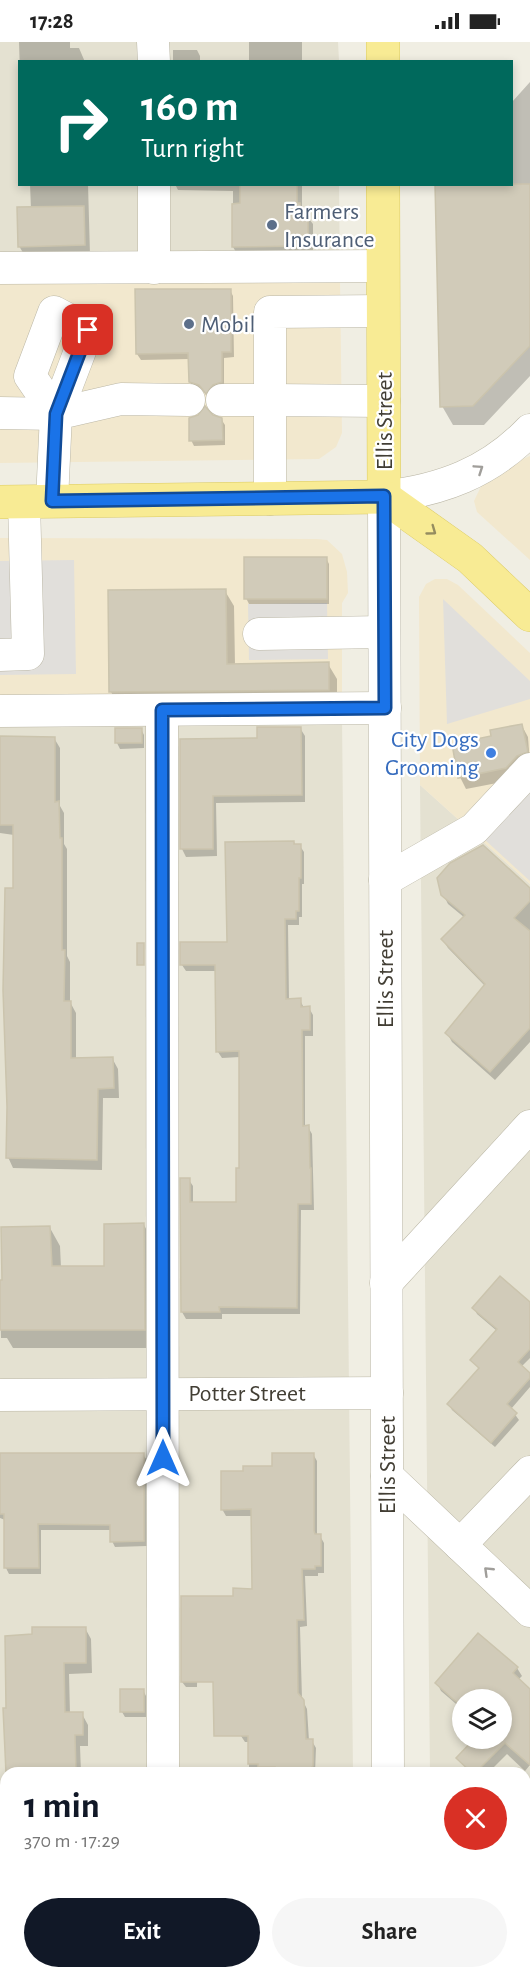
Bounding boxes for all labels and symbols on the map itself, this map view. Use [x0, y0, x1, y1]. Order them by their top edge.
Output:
place label: Farmers Insurance [284, 200, 375, 252]
marker: Farmers Insurance [265, 218, 279, 232]
pin [62, 304, 113, 355]
place label: Mobil [201, 313, 255, 337]
marker: Mobil [182, 317, 196, 331]
street label: Ellis Street [373, 371, 397, 470]
one-way arrow [473, 465, 484, 476]
one-way arrow [425, 523, 436, 534]
place label: City Dogs Grooming [385, 728, 479, 780]
marker: City Dogs Grooming [484, 746, 498, 760]
street label: Ellis Street [374, 929, 398, 1028]
street label: Potter Street [188, 1382, 306, 1406]
street label: Ellis Street [376, 1415, 400, 1514]
position arrow [131, 1426, 195, 1490]
one-way arrow [484, 1567, 494, 1578]

